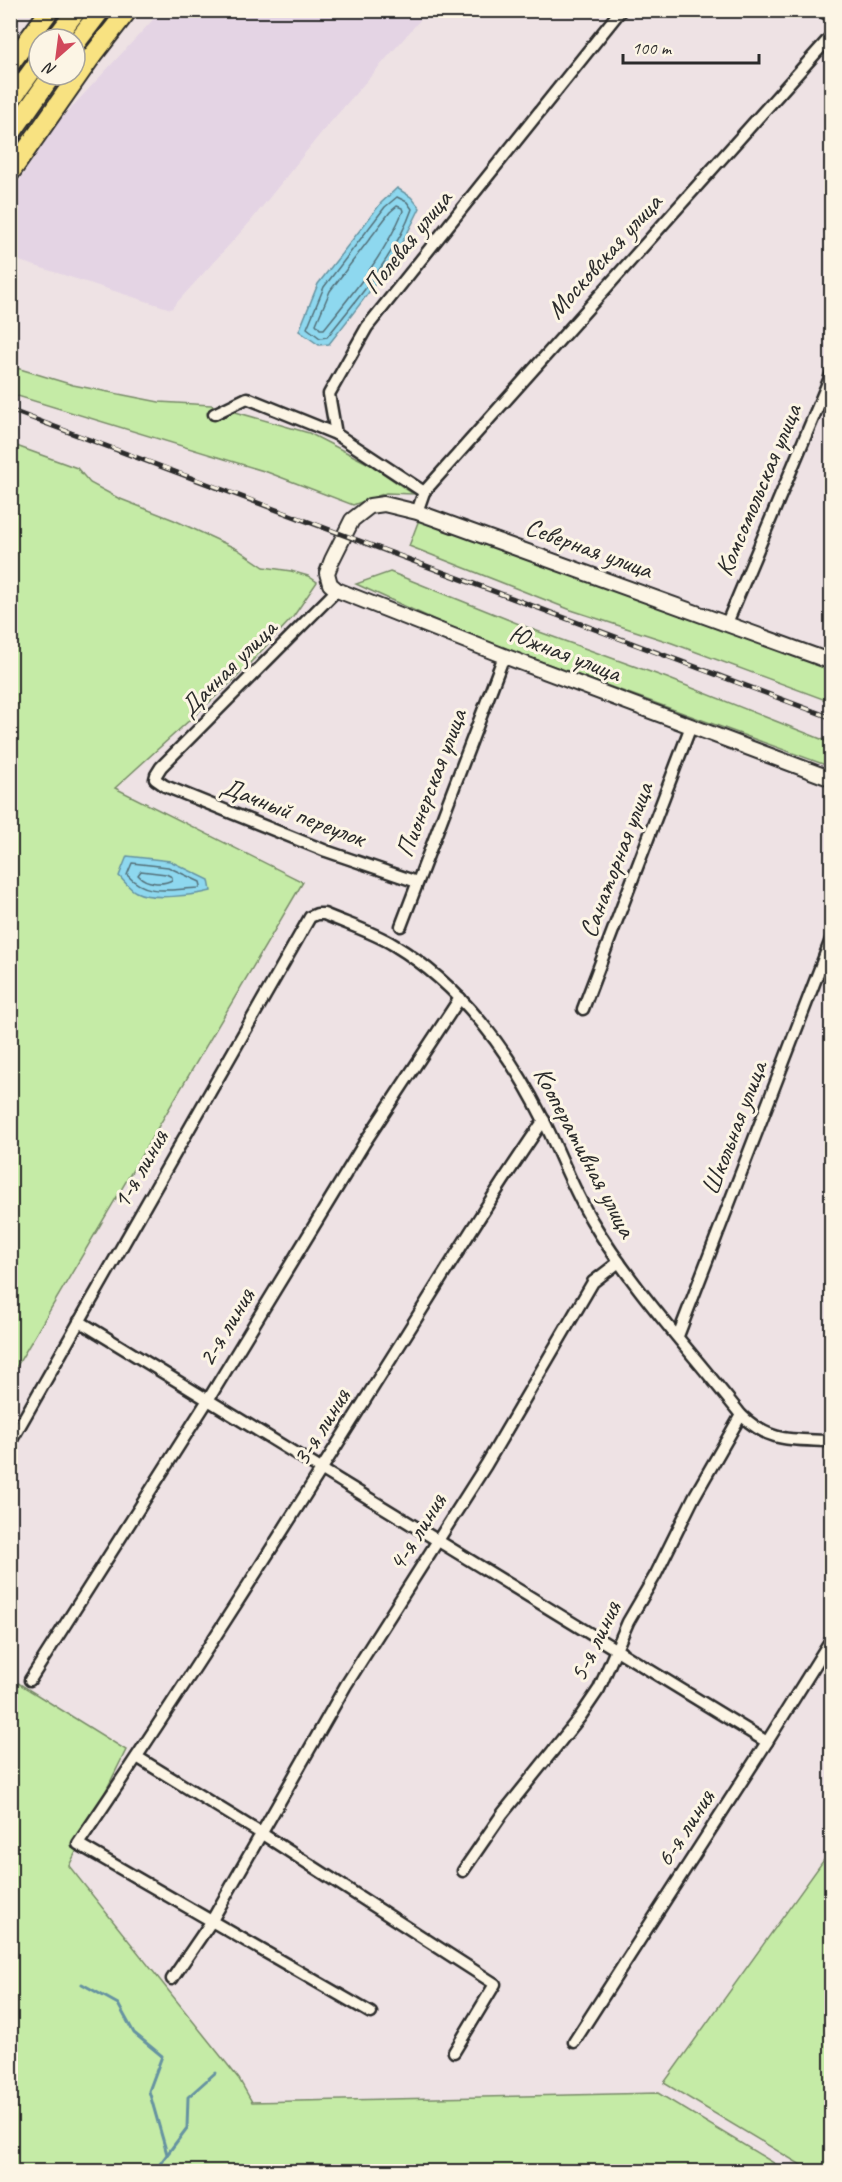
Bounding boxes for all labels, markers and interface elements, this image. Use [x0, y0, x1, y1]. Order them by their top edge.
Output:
north arrow [27, 27, 87, 87]
scale bar [623, 27, 760, 65]
text: 100 m [632, 37, 673, 59]
text: N [39, 57, 59, 81]
street label: Полевая улица [355, 182, 460, 301]
street label: Московская улица [539, 185, 670, 326]
street label: Комсомольская улица [707, 398, 810, 581]
street label: Северная улица [521, 510, 659, 587]
street label: Дачная улица [172, 611, 285, 724]
street label: Южная улица [505, 617, 627, 690]
street label: Пионерская улица [388, 703, 475, 862]
street label: Дачный переулок [216, 769, 372, 855]
street label: Санаторная улица [571, 776, 661, 942]
street label: Школьная улица [693, 1054, 775, 1199]
street label: Кооперативная улица [526, 1061, 645, 1244]
street label: 1-я линия [104, 1122, 177, 1214]
street label: 2-я линия [190, 1280, 263, 1372]
street label: 3-я линия [284, 1381, 359, 1472]
street label: 4-я линия [380, 1486, 455, 1577]
street label: 5-я линия [561, 1594, 629, 1687]
street label: 6-я линия [648, 1782, 723, 1873]

